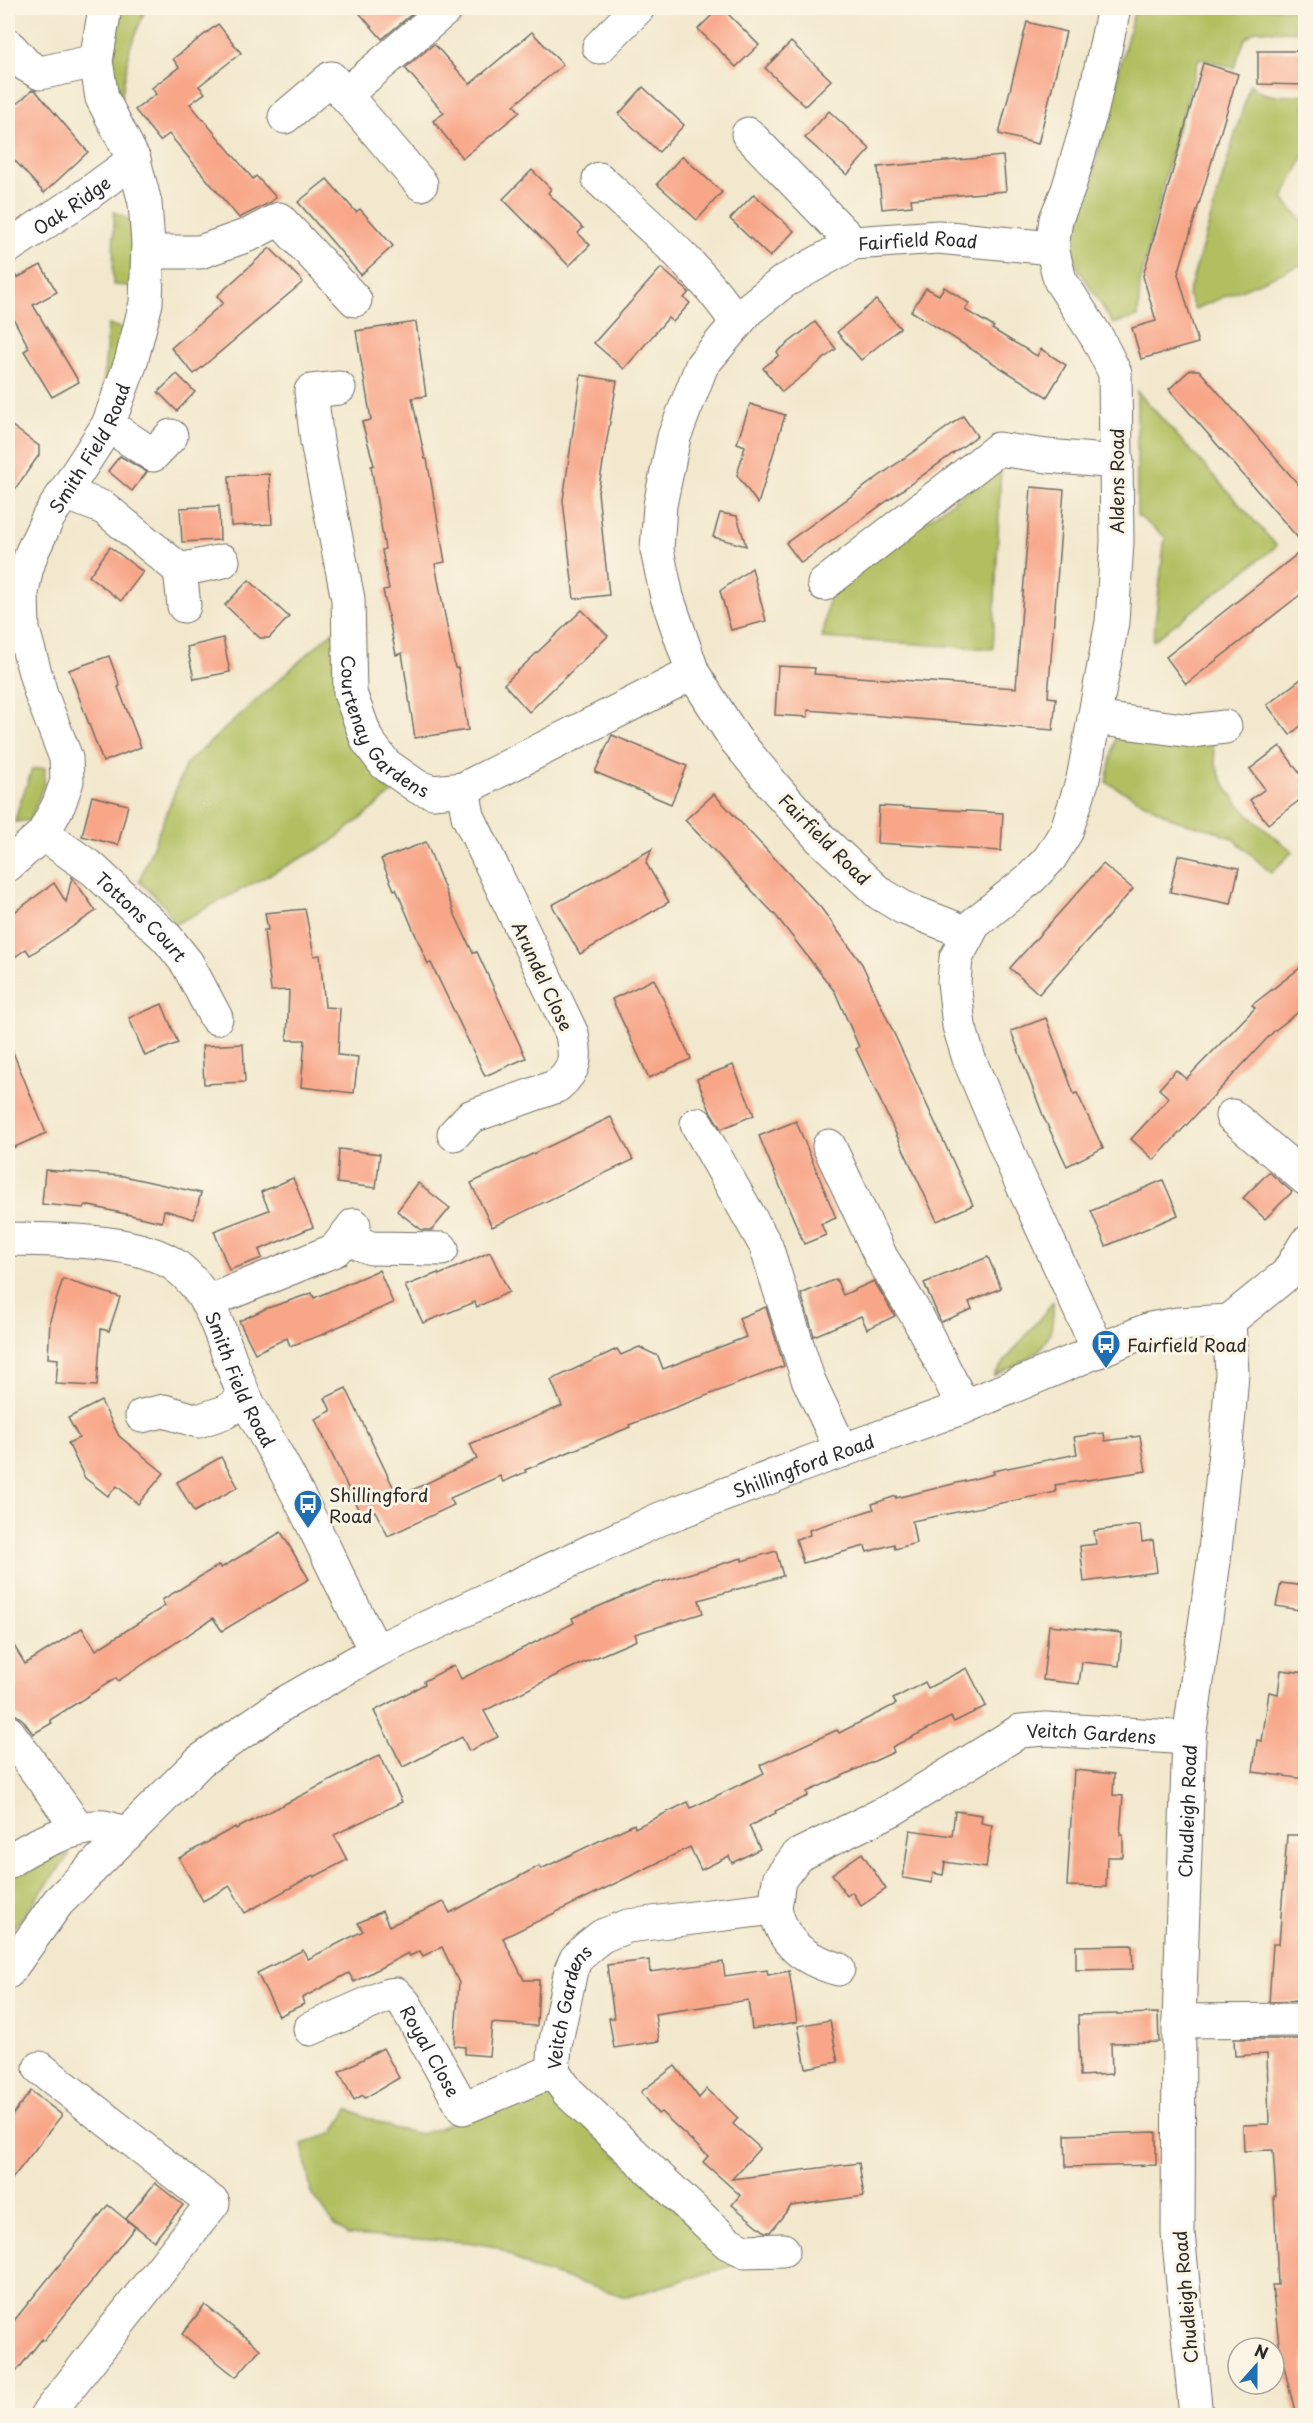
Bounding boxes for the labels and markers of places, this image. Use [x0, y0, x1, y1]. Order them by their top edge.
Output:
bus stop icon: Fairfield Road [1090, 1328, 1122, 1370]
place label: Fairfield Road [1127, 1331, 1247, 1358]
place label: Shillingford Road [329, 1481, 429, 1529]
bus stop icon: Shillingford Road [292, 1488, 324, 1530]

